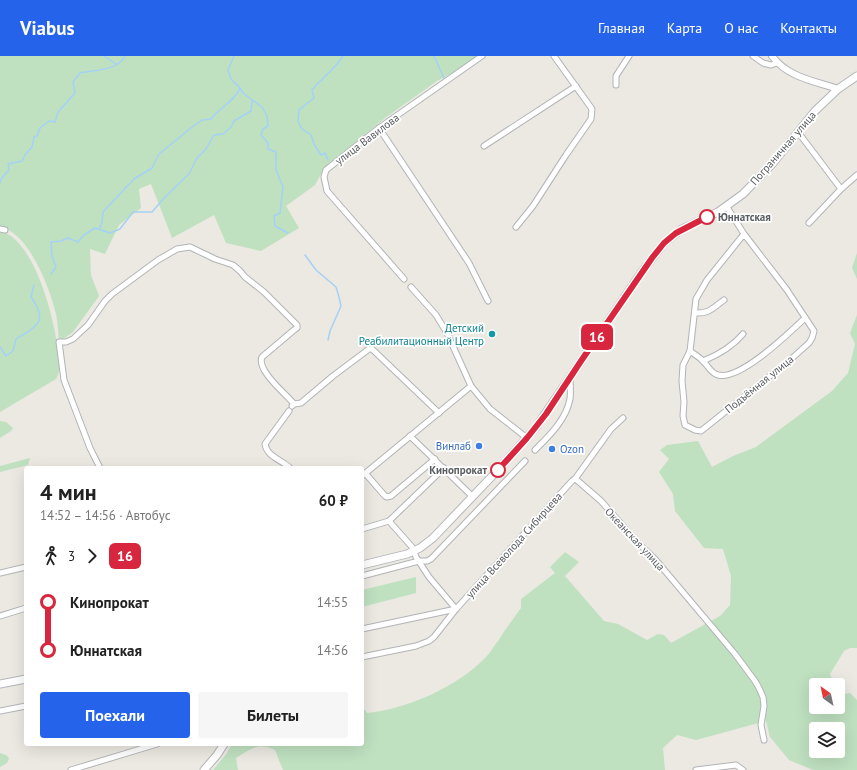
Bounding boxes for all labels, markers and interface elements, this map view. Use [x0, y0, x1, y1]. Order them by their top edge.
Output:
text: Viabus [20, 16, 74, 40]
text: Главная [598, 19, 645, 37]
text: Карта [667, 19, 702, 37]
text: О нас [724, 19, 758, 37]
text: Контакты [780, 19, 837, 37]
street label: Пограничная улица [747, 108, 819, 188]
street label: улица Вавилова [332, 110, 402, 168]
marker: Юннатская [699, 209, 715, 225]
place label: Юннатская [718, 210, 771, 224]
place label: Детский Реабилитационный Центр [359, 321, 484, 348]
line badge: 16 [579, 324, 615, 350]
text: 16 [589, 328, 605, 346]
marker: Детский Реабилитационный Центр [487, 329, 497, 339]
street label: Подъёмная улица [722, 352, 796, 416]
place label: Винлаб [436, 439, 471, 453]
marker: Винлаб [474, 441, 484, 451]
place label: Ozon [560, 442, 584, 456]
marker: Ozon [547, 444, 557, 454]
marker: Кинопрокат [490, 462, 506, 478]
place label: Кинопрокат [429, 463, 487, 477]
text: 4 мин [40, 478, 97, 506]
street label: улица Всеволода Сибирцева [463, 489, 565, 601]
text: 60 ₽ [319, 491, 348, 510]
street label: Океанская улица [602, 504, 668, 574]
text: 14:52 – 14:56 · Автобус [40, 507, 171, 524]
icon: walk [40, 545, 62, 567]
icon: forward [81, 545, 103, 567]
text: 16 [117, 547, 133, 565]
text: 3 [68, 548, 75, 565]
text: Кинопрокат [70, 593, 149, 612]
text: 14:55 [317, 594, 348, 611]
text: Юннатская [70, 641, 142, 660]
text: 14:56 [317, 642, 348, 659]
north arrow [809, 678, 845, 714]
map controls [809, 678, 845, 758]
button: Поехали [40, 692, 190, 738]
button: Билеты [198, 692, 348, 738]
button: layers [809, 722, 845, 758]

